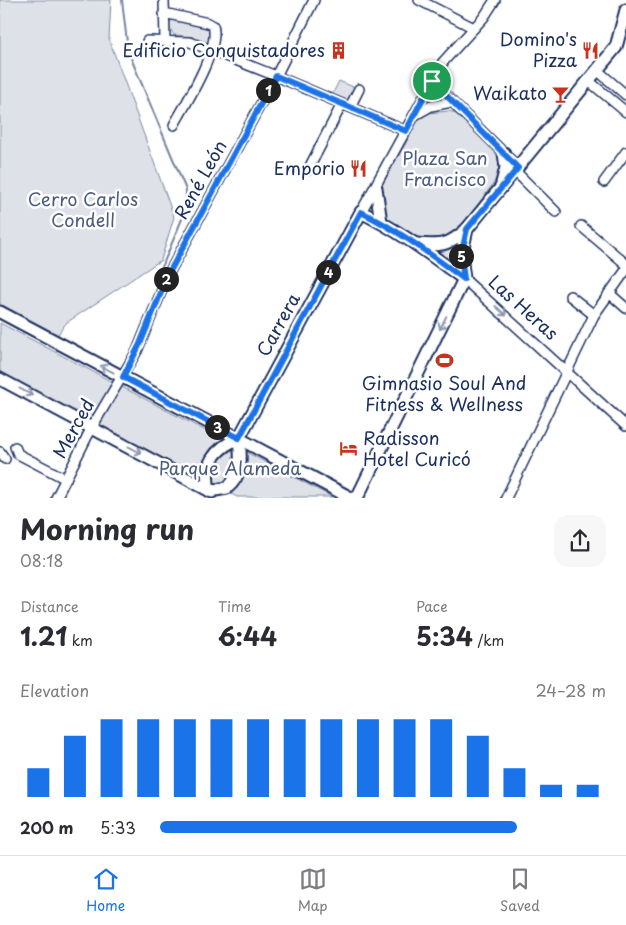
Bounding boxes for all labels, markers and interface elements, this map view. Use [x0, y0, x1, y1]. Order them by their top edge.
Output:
place label: Domino's Pizza [500, 25, 578, 73]
place label: Edificio Conquistadores [123, 36, 325, 63]
restaurant icon: Domino's Pizza [581, 40, 601, 60]
building icon: Edificio Conquistadores [329, 41, 349, 61]
pin [411, 60, 453, 102]
icon: arrive [418, 67, 446, 95]
pin: 1 [256, 78, 280, 102]
place label: Waikato [473, 79, 547, 106]
text: 1 [265, 80, 272, 101]
bar icon: Waikato [551, 84, 571, 104]
street label: René León [167, 135, 233, 224]
park label: Plaza San Francisco [402, 144, 488, 192]
place label: Emporio [274, 154, 345, 181]
restaurant icon: Emporio [349, 159, 369, 179]
park label: Cerro Carlos Condell [28, 185, 138, 233]
pin: 5 [448, 244, 474, 268]
text: 5 [457, 246, 466, 267]
pin: 4 [316, 260, 340, 284]
text: 4 [324, 262, 333, 283]
pin: 2 [154, 266, 178, 292]
street label: Las Heras [483, 268, 565, 346]
text: 2 [162, 269, 171, 290]
street label: Carrera [249, 288, 306, 361]
one-way arrow [494, 305, 507, 317]
one-way arrow [438, 315, 448, 330]
sports icon: Gimnasio Soul And Fitness & Wellness [434, 351, 454, 371]
one-way arrow [100, 364, 115, 373]
place label: Gimnasio Soul And Fitness & Wellness [362, 369, 526, 417]
one-way arrow [18, 388, 32, 398]
street label: Merced [45, 394, 100, 463]
pin: 3 [204, 414, 230, 440]
text: 3 [213, 417, 222, 438]
place label: Radisson Hotel Curicó [363, 424, 471, 472]
hotel icon: Radisson Hotel Curicó [339, 439, 359, 459]
one-way arrow [127, 446, 141, 456]
park label: Parque Alameda [159, 454, 301, 481]
text: Morning run [20, 507, 194, 550]
button: share [554, 515, 606, 567]
text: 08:18 [20, 548, 63, 572]
text: Distance [20, 596, 79, 617]
text: Time [218, 596, 251, 617]
text: Pace [416, 596, 448, 617]
text: 1.21 [20, 617, 67, 655]
text: 6:44 [218, 617, 277, 655]
text: 5:34 [416, 617, 473, 655]
text: km [67, 630, 93, 651]
text: /km [473, 630, 504, 651]
text: Elevation [20, 678, 89, 702]
text: 24–28 m [535, 678, 606, 702]
text: 200 m [20, 815, 74, 839]
text: 5:33 [100, 815, 136, 839]
tab: Home [86, 865, 125, 916]
tab: Map [298, 865, 328, 916]
tab: Saved [500, 865, 540, 916]

